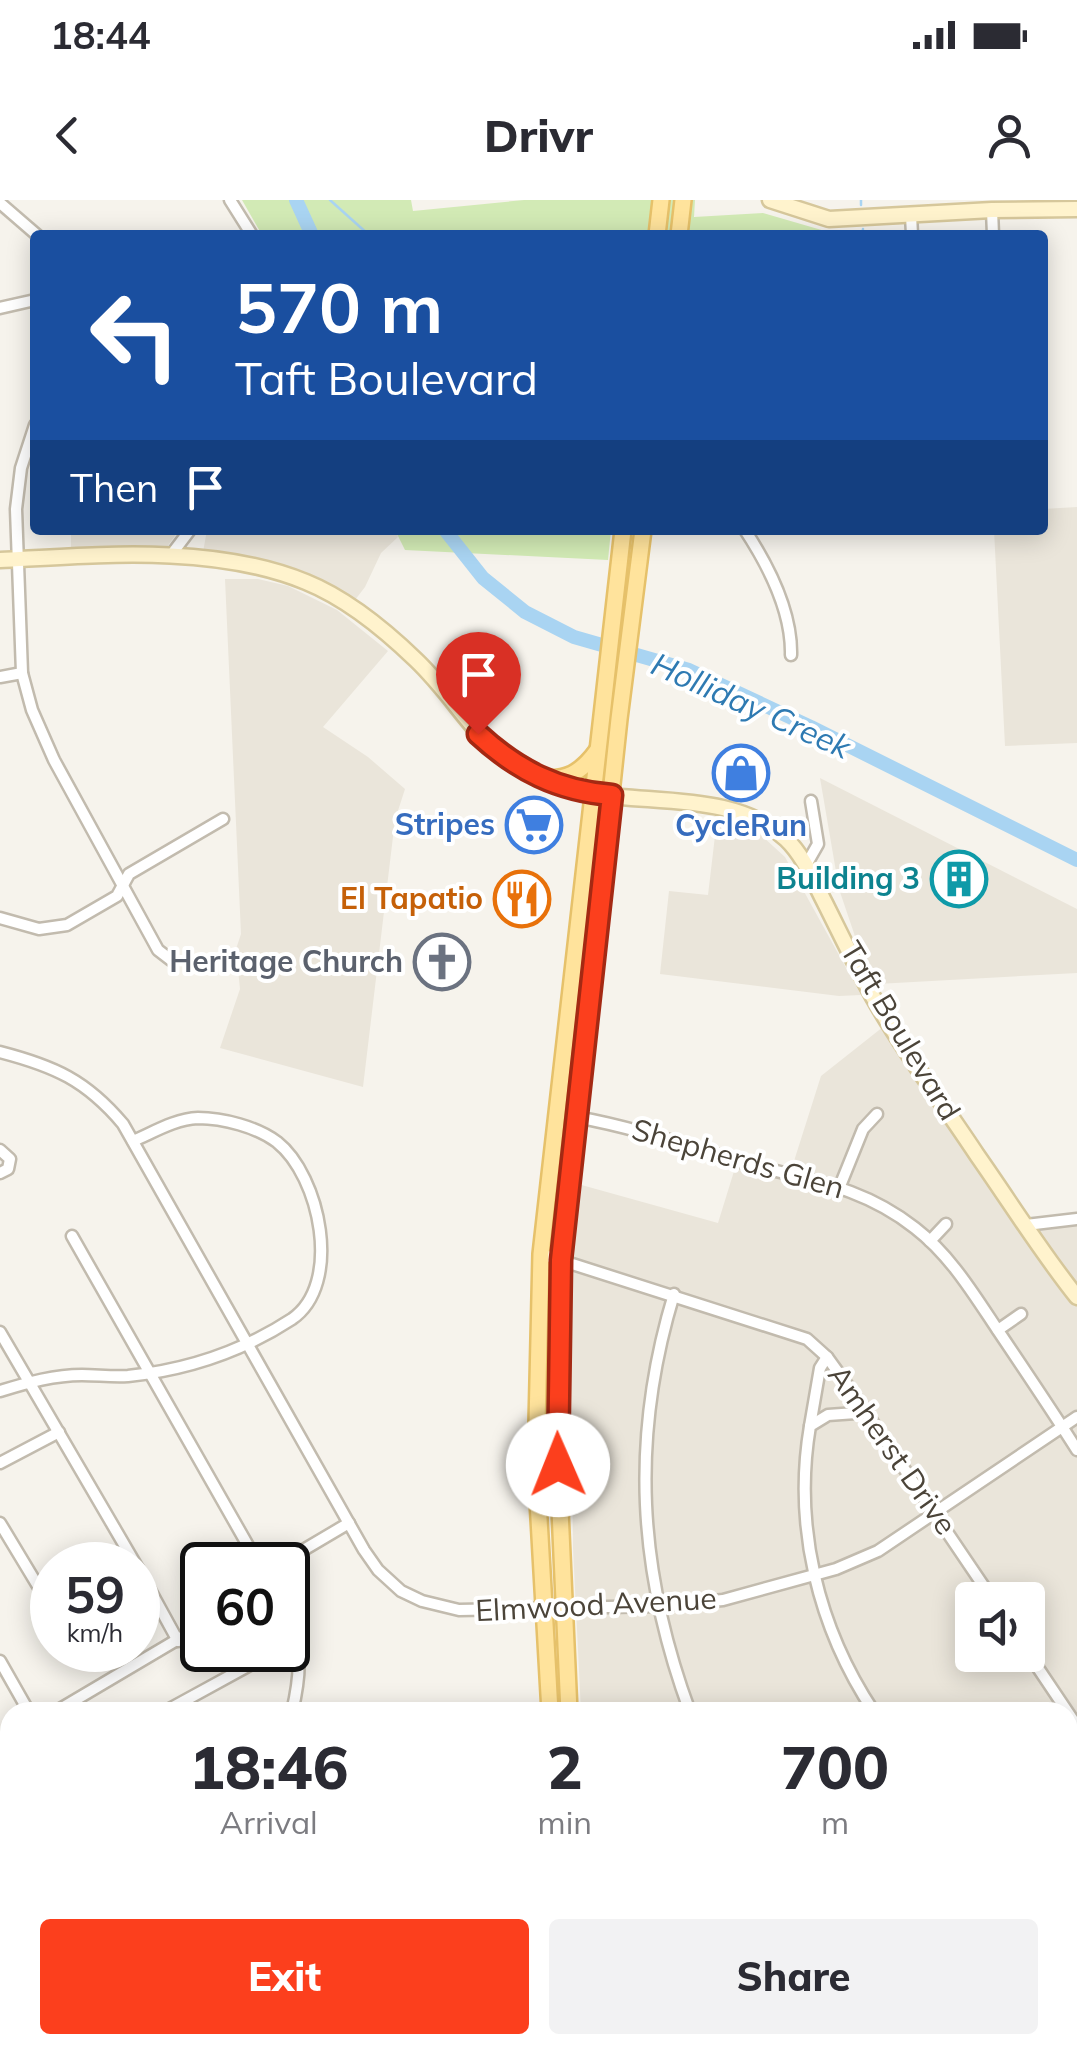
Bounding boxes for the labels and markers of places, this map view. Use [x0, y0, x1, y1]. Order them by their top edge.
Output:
pin [436, 632, 521, 735]
shop icon: CycleRun [711, 743, 771, 803]
supermarket icon: Stripes [504, 795, 564, 855]
place label: Stripes [395, 805, 495, 843]
place label: CycleRun [675, 806, 807, 844]
building icon: Building 3 [929, 849, 989, 909]
place label: Building 3 [776, 859, 920, 897]
restaurant icon: El Tapatio [492, 869, 552, 929]
place label: El Tapatio [340, 879, 483, 917]
church icon: Heritage Church [412, 932, 472, 992]
place label: Heritage Church [169, 942, 403, 980]

